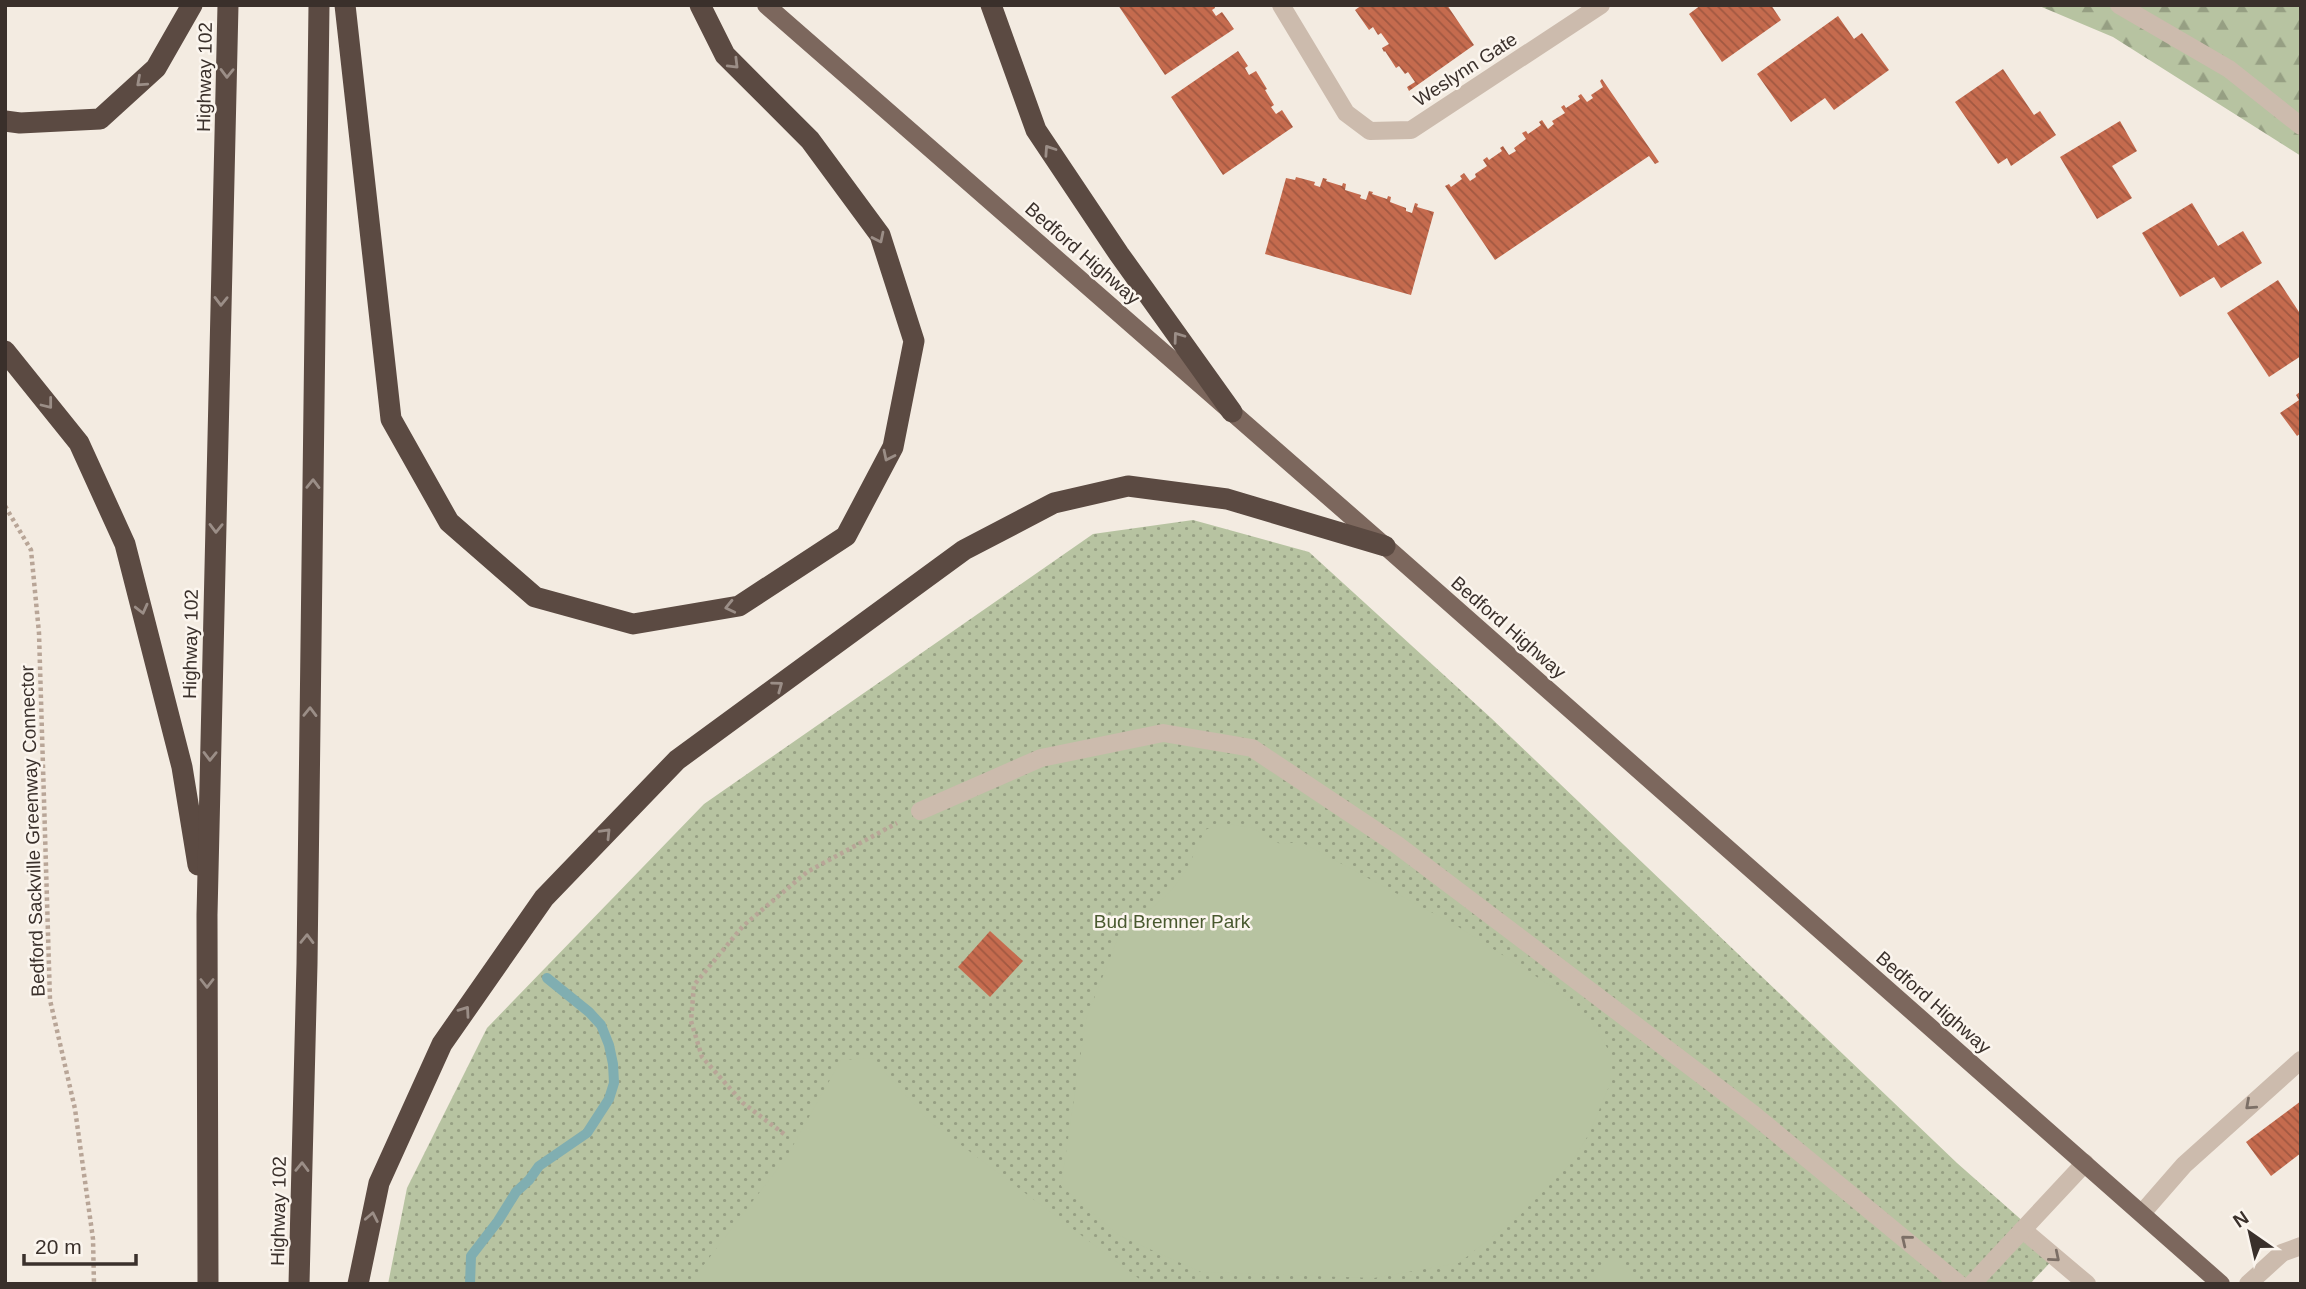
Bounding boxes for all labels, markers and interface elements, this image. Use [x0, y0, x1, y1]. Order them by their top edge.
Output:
street label: Highway 102 [193, 22, 216, 132]
street label: Weslynn Gate [1410, 28, 1521, 111]
one-way arrow [726, 55, 739, 68]
one-way arrow [219, 68, 234, 79]
one-way arrow [136, 74, 149, 86]
one-way arrow [1044, 144, 1057, 157]
street label: Bedford Highway [1021, 198, 1145, 309]
one-way arrow [870, 231, 884, 243]
one-way arrow [214, 296, 229, 307]
one-way arrow [1174, 332, 1187, 345]
one-way arrow [40, 397, 53, 409]
one-way arrow [883, 449, 897, 461]
one-way arrow [305, 478, 321, 489]
one-way arrow [208, 524, 224, 534]
street label: Bedford Highway [1447, 572, 1571, 683]
street label: Highway 102 [179, 589, 202, 699]
one-way arrow [724, 599, 736, 613]
one-way arrow [134, 603, 148, 615]
street label: Bedford Sackville Greenway Connector [16, 664, 49, 997]
one-way arrow [770, 682, 783, 694]
one-way arrow [302, 706, 318, 716]
one-way arrow [203, 751, 218, 762]
one-way arrow [598, 829, 611, 842]
park label: Bud Bremner Park [1094, 911, 1251, 932]
one-way arrow [299, 933, 315, 944]
street label: Bedford Highway [1872, 947, 1996, 1058]
one-way arrow [199, 978, 215, 989]
one-way arrow [457, 1006, 469, 1019]
one-way arrow [2245, 1097, 2258, 1109]
street label: Highway 102 [267, 1156, 290, 1266]
one-way arrow [294, 1161, 309, 1172]
north arrow [2215, 1198, 2285, 1268]
text: N [2229, 1207, 2252, 1232]
one-way arrow [364, 1211, 379, 1223]
scale bar [24, 1222, 136, 1266]
text: 20 m [35, 1235, 82, 1258]
one-way arrow [1902, 1236, 1914, 1249]
one-way arrow [2046, 1249, 2059, 1261]

